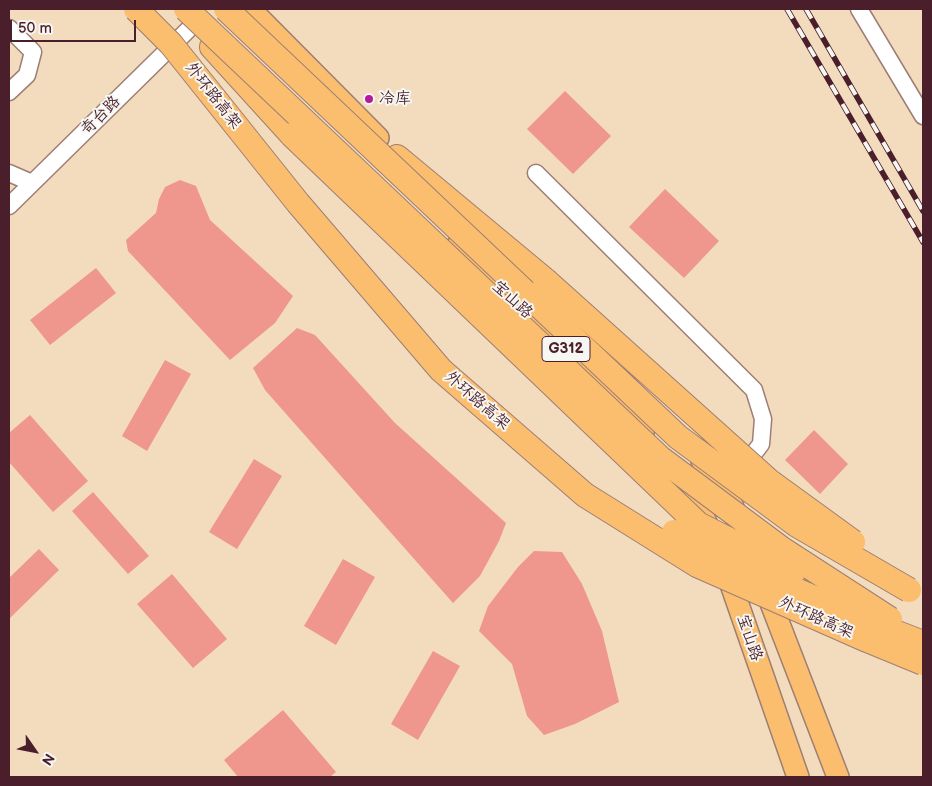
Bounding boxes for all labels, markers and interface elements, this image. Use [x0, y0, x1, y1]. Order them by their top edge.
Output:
scale bar [12, 10, 139, 42]
text: 50 m [18, 19, 52, 38]
street label: 外环路高架 [181, 59, 245, 133]
place label: 冷库 [379, 89, 411, 109]
street label: 奇台路 [77, 92, 125, 140]
marker: 冷库 [363, 93, 375, 105]
street label: 宝山路 [488, 277, 536, 323]
road number: G312 [542, 336, 590, 362]
street label: 外环路高架 [441, 368, 513, 434]
street label: 外环路高架 [776, 593, 856, 643]
street label: 宝山路 [732, 612, 766, 664]
north arrow [10, 726, 60, 776]
text: N [38, 750, 58, 768]

